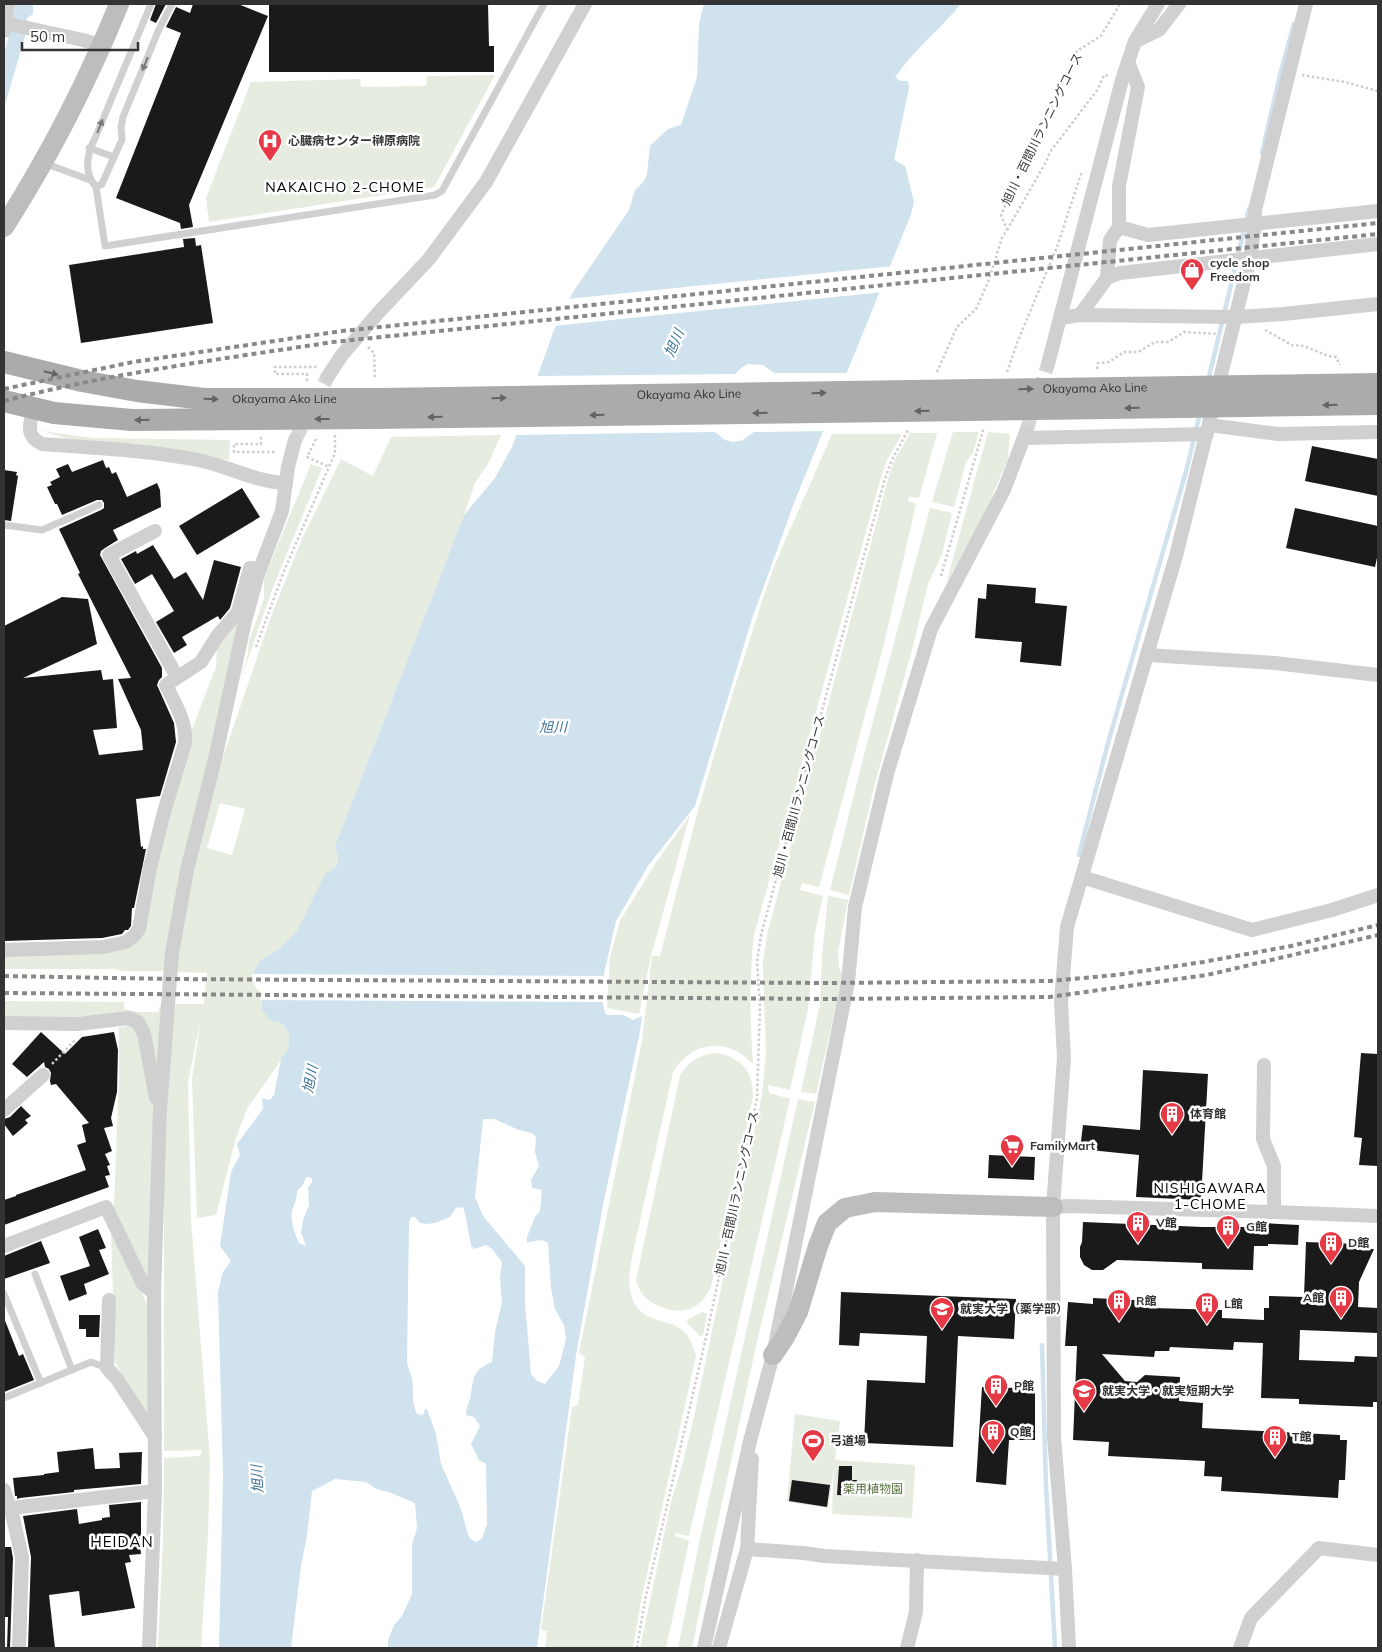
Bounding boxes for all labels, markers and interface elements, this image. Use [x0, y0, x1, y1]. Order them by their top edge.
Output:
scale bar [22, 20, 139, 52]
text: 50 m [30, 27, 65, 46]
street label: 旭川・百間川ランニングコース [998, 50, 1085, 207]
one-way arrow [140, 57, 148, 71]
one-way arrow [97, 119, 105, 133]
hospital icon: 心臓病センター榊原病院 [257, 128, 283, 162]
place label: 心臓病センター榊原病院 [288, 133, 420, 148]
district label: NAKAICHO 2-CHOME [265, 178, 425, 196]
place label: cycle shop Freedom [1210, 255, 1269, 284]
shop icon: cycle shop Freedom [1179, 257, 1205, 291]
water label: 旭川 [660, 325, 689, 359]
one-way arrow [44, 369, 59, 377]
street label: Okayama Ako Line [1043, 380, 1147, 396]
one-way arrow [1018, 385, 1034, 393]
street label: Okayama Ako Line [636, 386, 741, 402]
one-way arrow [811, 388, 827, 396]
street label: Okayama Ako Line [232, 391, 337, 406]
one-way arrow [491, 393, 507, 401]
one-way arrow [204, 395, 220, 403]
one-way arrow [1321, 401, 1337, 409]
one-way arrow [1124, 404, 1140, 412]
one-way arrow [914, 407, 930, 415]
one-way arrow [752, 409, 768, 417]
one-way arrow [589, 411, 605, 419]
one-way arrow [427, 414, 443, 422]
one-way arrow [314, 415, 330, 423]
one-way arrow [134, 416, 150, 424]
street label: 旭川・百間川ランニングコース [770, 713, 827, 879]
water label: 旭川 [539, 718, 569, 736]
water label: 旭川 [298, 1062, 322, 1094]
building icon: 体育館 [1159, 1101, 1185, 1135]
place label: 体育館 [1190, 1106, 1226, 1121]
street label: 旭川・百間川ランニングコース [712, 1109, 761, 1276]
supermarket icon: FamilyMart [999, 1133, 1025, 1167]
place label: FamilyMart [1030, 1138, 1096, 1153]
district label: NISHIGAWARA 1-CHOME [1154, 1179, 1266, 1213]
building icon: V館 [1125, 1210, 1151, 1244]
building icon: G館 [1215, 1214, 1241, 1248]
place label: V館 [1155, 1215, 1177, 1230]
place label: G館 [1246, 1219, 1267, 1234]
building icon: D館 [1318, 1230, 1344, 1264]
place label: D館 [1348, 1235, 1369, 1250]
building icon: A館 [1328, 1285, 1354, 1319]
building icon: R館 [1106, 1288, 1132, 1322]
place label: A館 [1303, 1290, 1324, 1305]
building icon: L館 [1194, 1291, 1220, 1325]
place label: R館 [1136, 1293, 1156, 1308]
school or university icon: 就実大学（薬学部） [929, 1296, 955, 1330]
place label: L館 [1224, 1296, 1243, 1311]
place label: 就実大学（薬学部） [960, 1301, 1068, 1316]
building icon: P館 [983, 1373, 1009, 1407]
place label: P館 [1014, 1378, 1034, 1393]
school or university icon: 就実大学・就実短期大学 [1071, 1378, 1097, 1412]
place label: 就実大学・就実短期大学 [1102, 1383, 1234, 1398]
building icon: Q館 [980, 1419, 1006, 1453]
place label: Q館 [1010, 1424, 1031, 1439]
building icon: T館 [1262, 1424, 1288, 1458]
sports icon: 弓道場 [800, 1428, 826, 1462]
place label: T館 [1292, 1429, 1311, 1444]
place label: 弓道場 [830, 1433, 866, 1448]
water label: 旭川 [247, 1463, 267, 1493]
park label: 薬用植物園 [843, 1481, 903, 1496]
district label: HEIDAN [90, 1532, 154, 1551]

